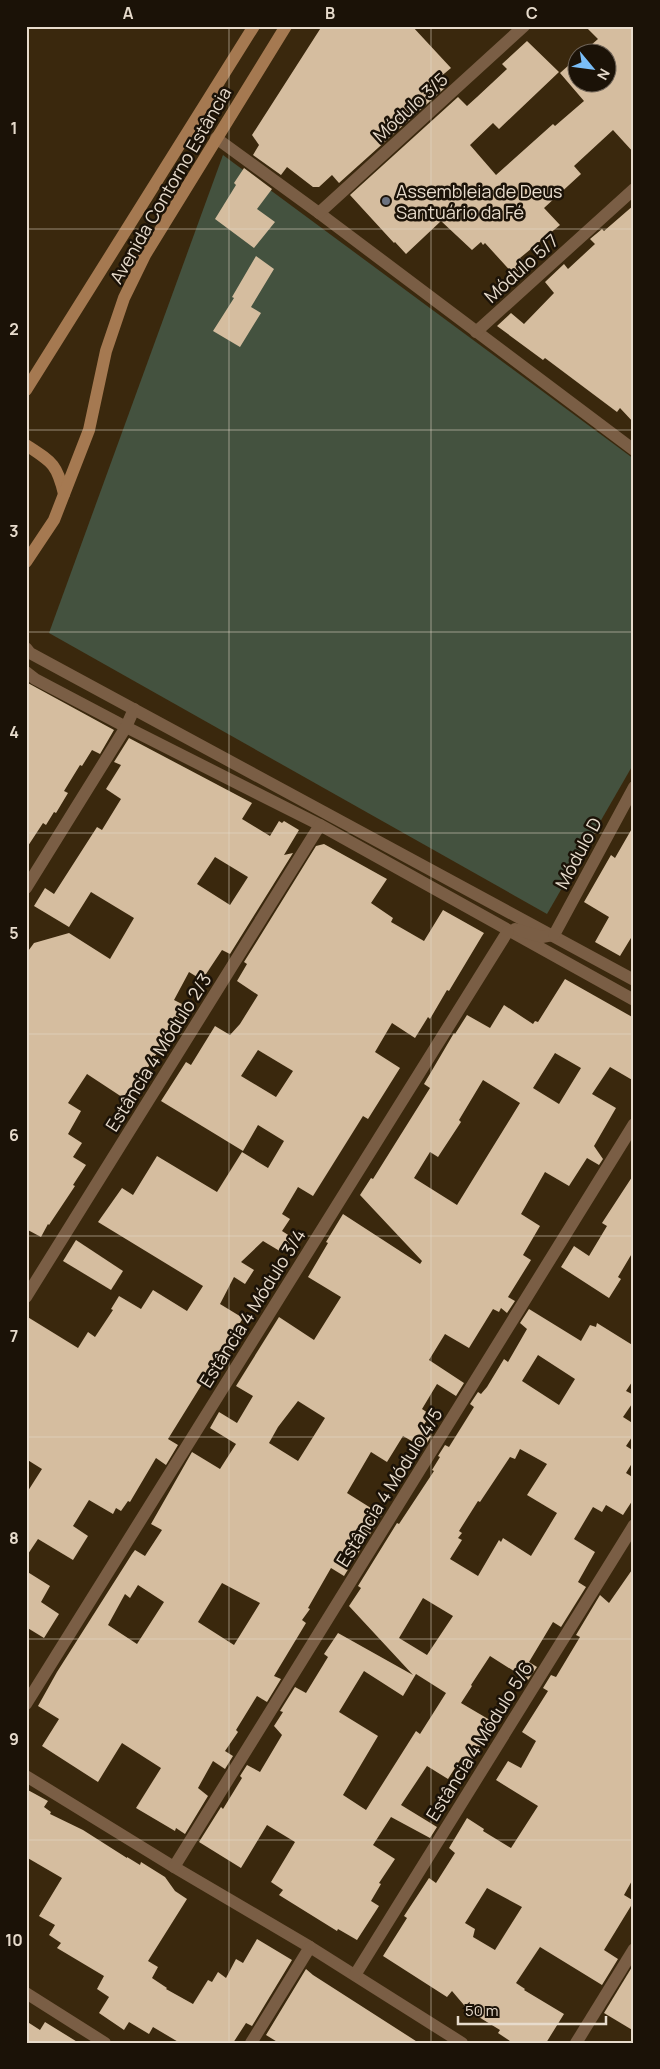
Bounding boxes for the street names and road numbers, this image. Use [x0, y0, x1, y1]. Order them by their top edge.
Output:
street label: Módulo 3/5 [367, 67, 453, 147]
street label: Avenida Contorno Estância [104, 82, 236, 288]
street label: Módulo 5/7 [479, 228, 563, 308]
street label: Módulo D [549, 813, 607, 893]
street label: Estância 4 Módulo 2/3 [100, 968, 216, 1136]
street label: Estância 4 Módulo 3/4 [193, 1224, 311, 1392]
street label: Estância 4 Módulo 4/5 [330, 1403, 448, 1571]
street label: Estância 4 Módulo 5/6 [420, 1657, 538, 1825]

